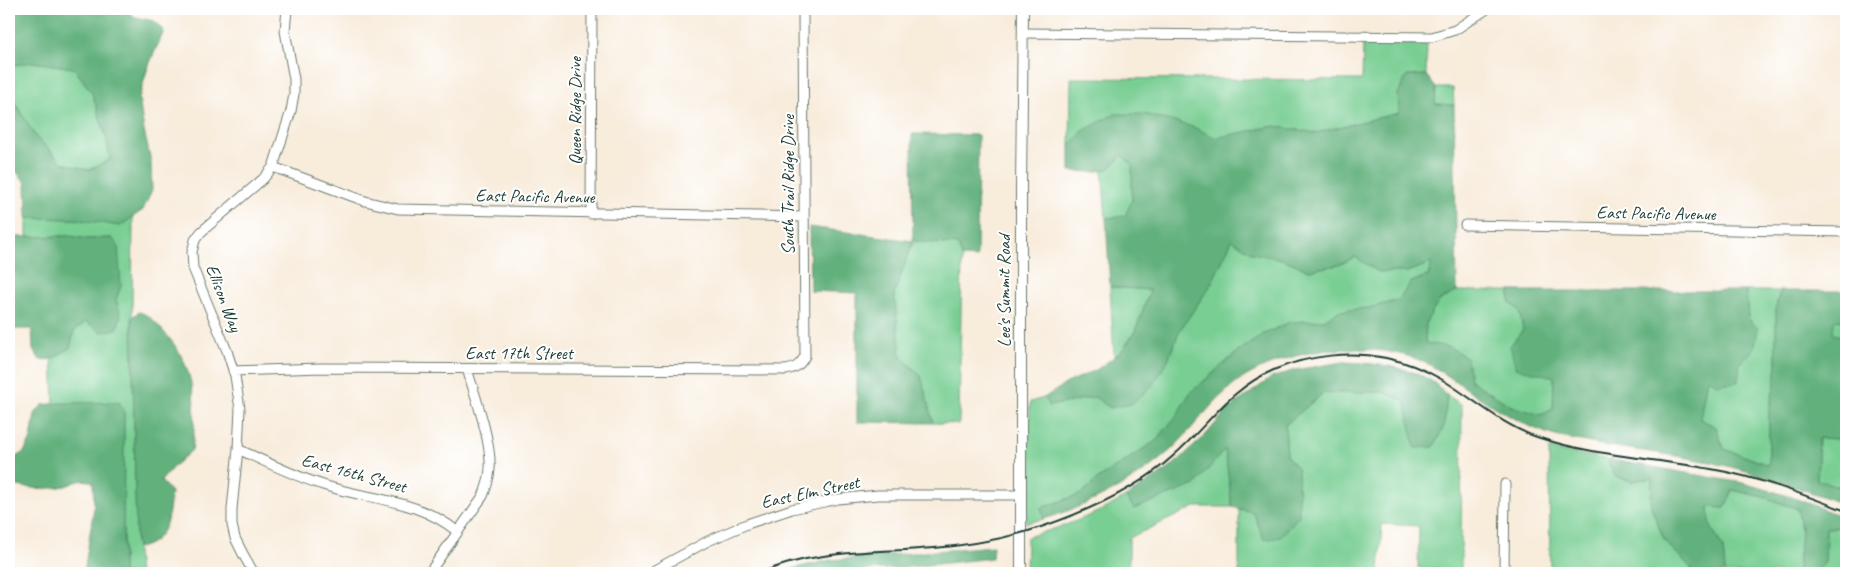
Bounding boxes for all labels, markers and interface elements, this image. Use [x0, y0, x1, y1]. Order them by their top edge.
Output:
street label: Queen Ridge Drive [564, 56, 586, 165]
street label: South Trail Ridge Drive [777, 114, 799, 255]
street label: East Pacific Avenue [475, 184, 596, 208]
street label: East Pacific Avenue [1596, 201, 1717, 225]
street label: Lee's Summit Road [993, 232, 1015, 347]
street label: Ellison Way [201, 261, 248, 337]
street label: East 17th Street [465, 342, 575, 364]
street label: East 16th Street [299, 448, 411, 498]
street label: East Elm Street [759, 470, 863, 513]

